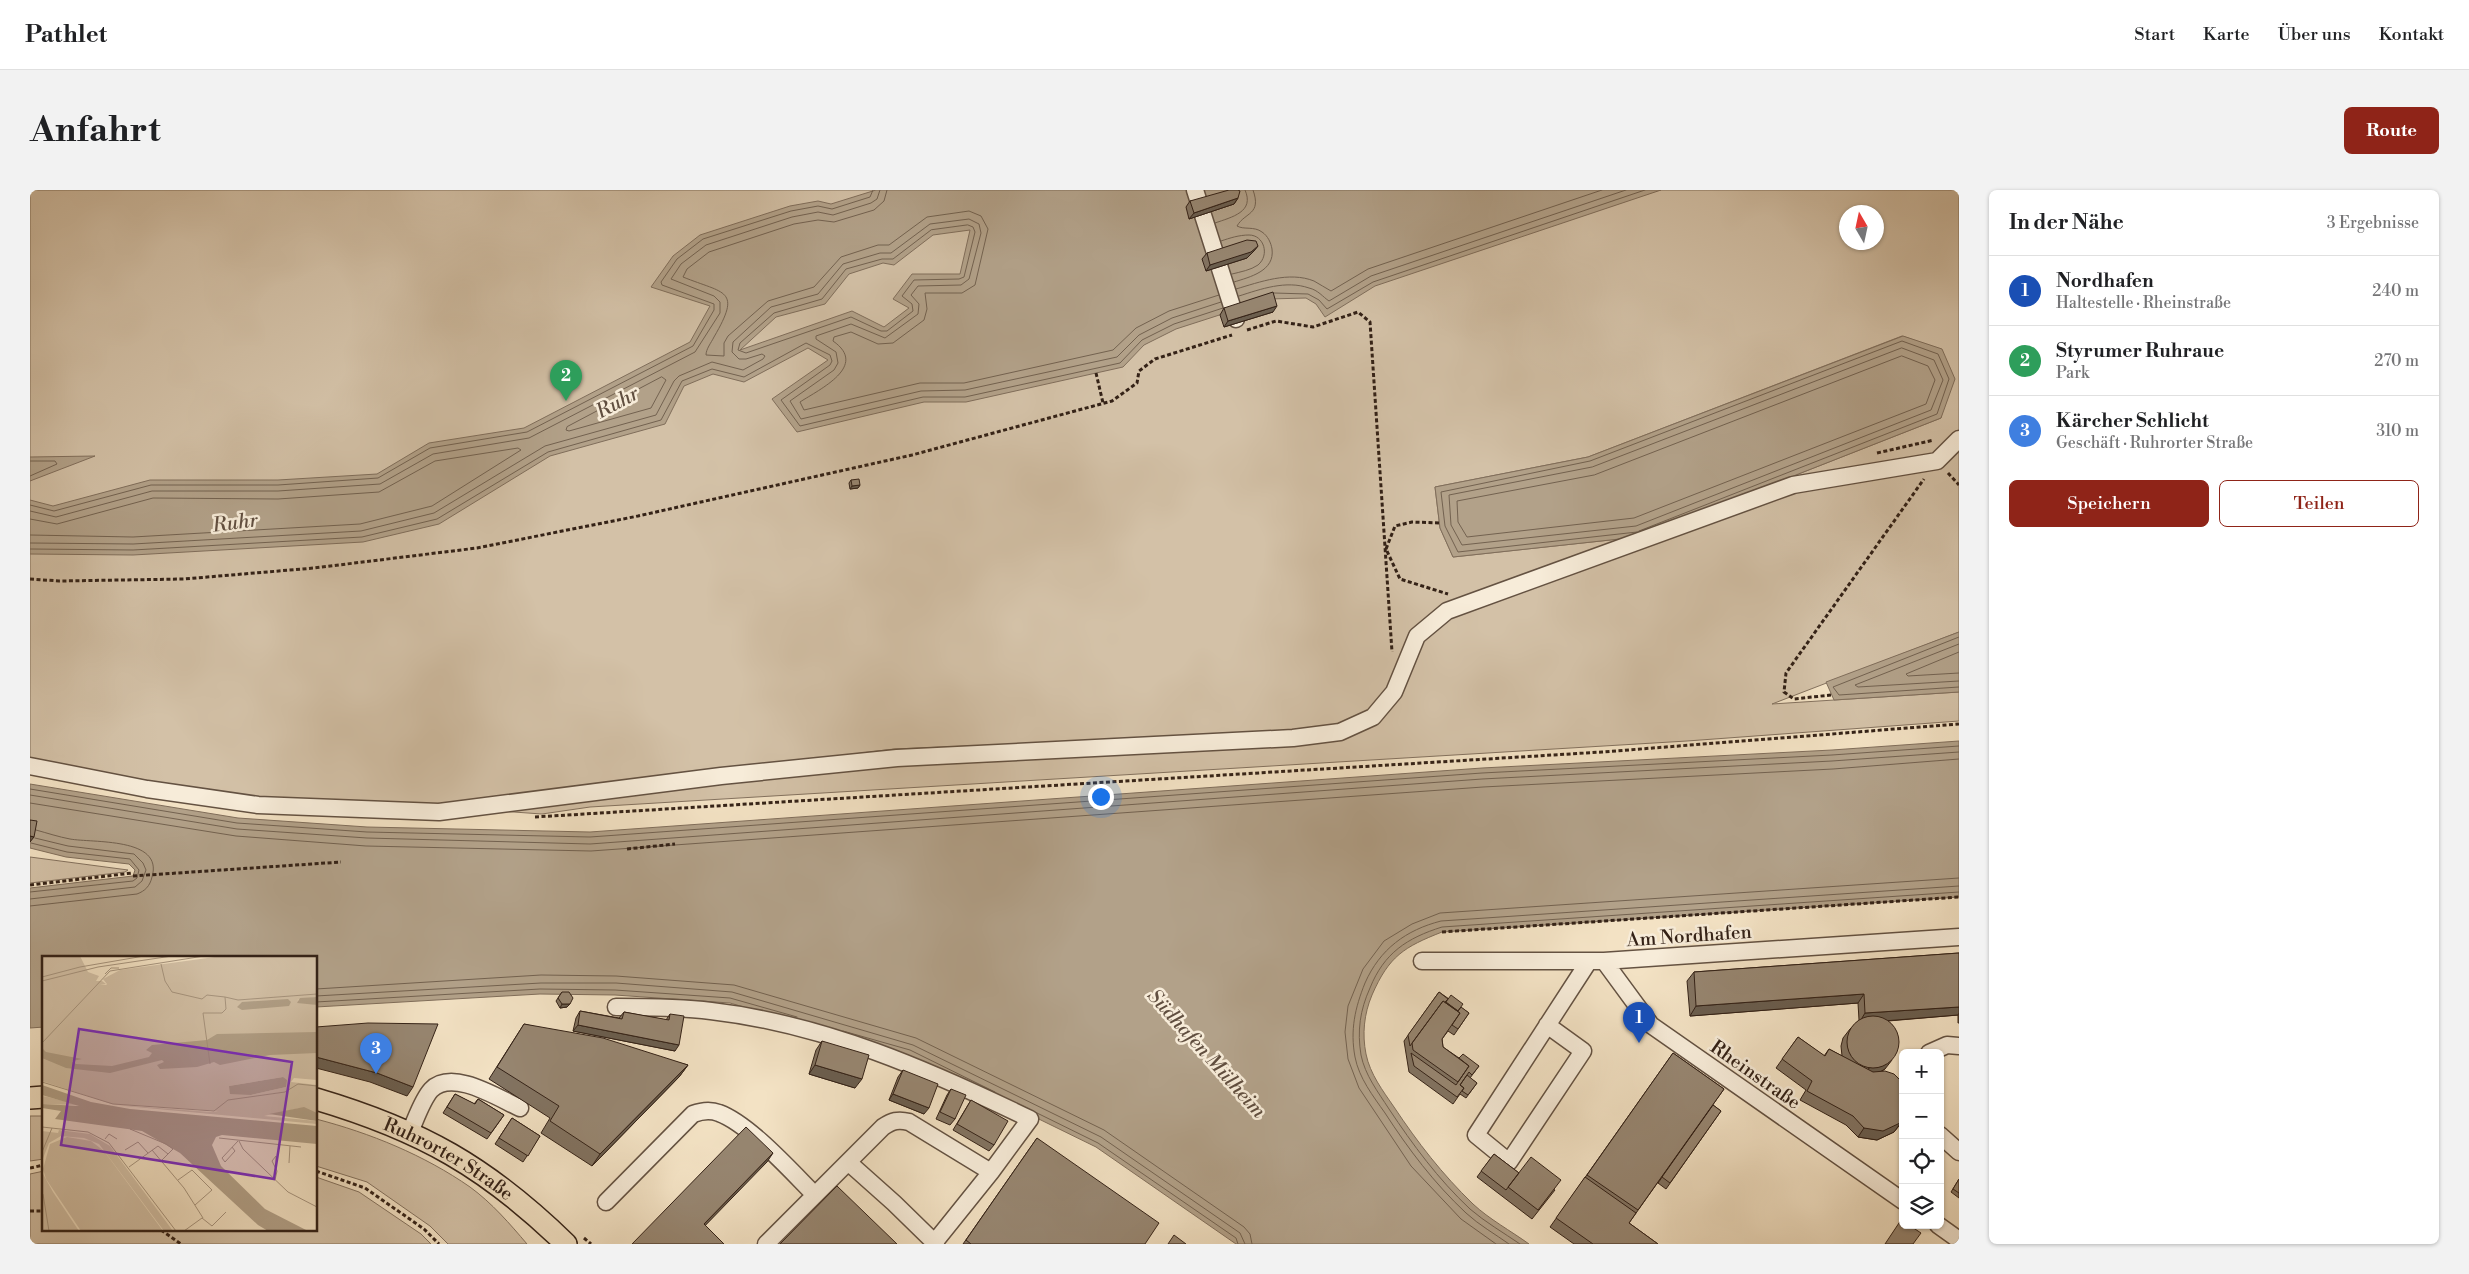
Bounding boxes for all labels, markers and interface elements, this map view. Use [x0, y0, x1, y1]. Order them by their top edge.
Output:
text: Pathlet [25, 20, 107, 50]
text: Start [2134, 23, 2175, 46]
text: Karte [2203, 23, 2250, 46]
text: Über uns [2278, 23, 2351, 46]
text: Kontakt [2379, 23, 2444, 46]
button: Route [2344, 107, 2439, 154]
text: Anfahrt [30, 109, 161, 152]
north arrow [1839, 205, 1884, 250]
text: In der Nähe [2009, 210, 2124, 236]
text: 3 Ergebnisse [2327, 213, 2419, 233]
text: Nordhafen [2056, 269, 2154, 293]
text: 1 [2021, 281, 2029, 301]
text: 240 m [2372, 281, 2419, 301]
text: Haltestelle · Rheinstraße [2056, 293, 2231, 313]
text: Styrumer Ruhraue [2056, 339, 2224, 363]
text: 2 [2020, 351, 2030, 371]
text: 270 m [2374, 351, 2419, 371]
pin: 2 [550, 360, 582, 401]
text: Park [2056, 363, 2089, 383]
water label: Ruhr [591, 381, 644, 425]
text: Kärcher Schlicht [2056, 409, 2209, 433]
text: 3 [2020, 421, 2030, 441]
text: 310 m [2376, 421, 2419, 441]
text: Geschäft · Ruhrorter Straße [2056, 433, 2253, 453]
button: Speichern [2009, 480, 2209, 527]
button: Teilen [2219, 480, 2419, 527]
water label: Ruhr [210, 508, 260, 539]
your location [1088, 784, 1114, 810]
street label: Am Nordhafen [1625, 920, 1752, 952]
inset map [42, 956, 318, 1232]
water label: Südhafen Mülheim [1141, 984, 1271, 1124]
pin: 1 [1623, 1002, 1655, 1043]
pin: 3 [360, 1033, 392, 1074]
street label: Rheinstraße [1706, 1035, 1805, 1115]
map controls [1899, 1049, 1944, 1229]
button: + [1899, 1049, 1944, 1094]
button: − [1899, 1094, 1944, 1139]
street label: Ruhrorter Straße [380, 1112, 518, 1206]
button: locate [1899, 1139, 1944, 1184]
button: layers [1899, 1184, 1944, 1229]

